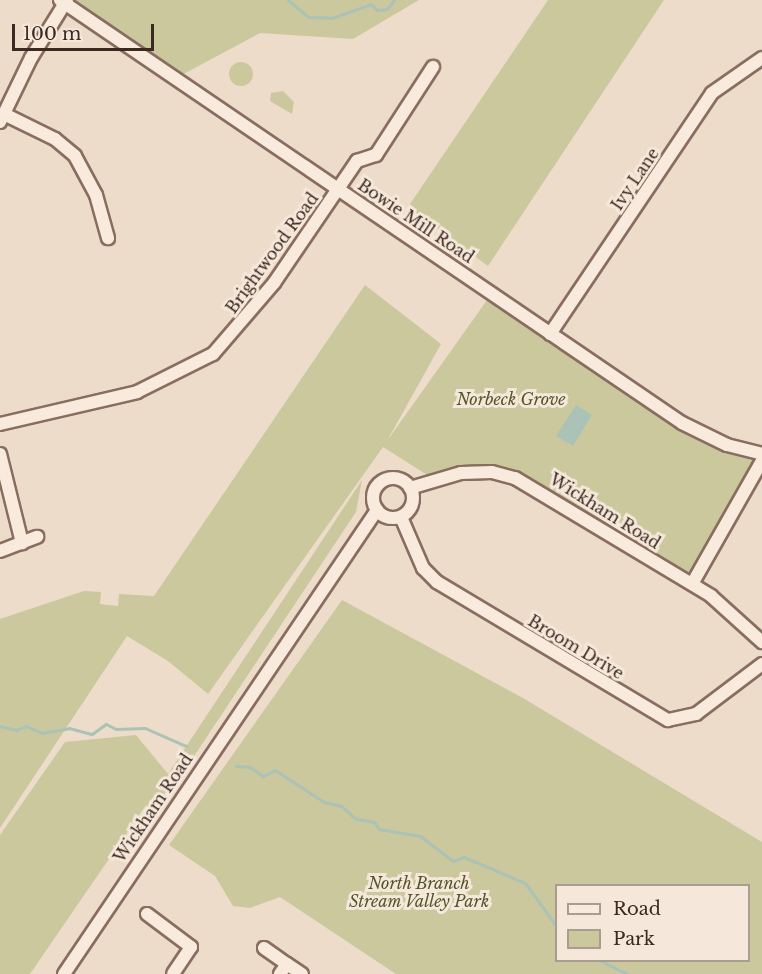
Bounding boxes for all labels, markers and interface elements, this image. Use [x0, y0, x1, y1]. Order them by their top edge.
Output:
scale bar [15, 12, 158, 50]
text: 100 m [23, 23, 81, 45]
street label: Ivy Lane [607, 144, 663, 214]
street label: Bowie Mill Road [354, 175, 478, 267]
street label: Brightwood Road [222, 189, 322, 317]
park label: Norbeck Grove [457, 389, 565, 409]
street label: Wickham Road [546, 469, 664, 553]
street label: Broom Drive [525, 611, 627, 683]
street label: Wickham Road [110, 750, 196, 866]
park label: North Branch Stream Valley Park [349, 873, 489, 911]
legend [555, 884, 750, 962]
text: Road [613, 898, 661, 920]
text: Park [613, 928, 655, 950]

